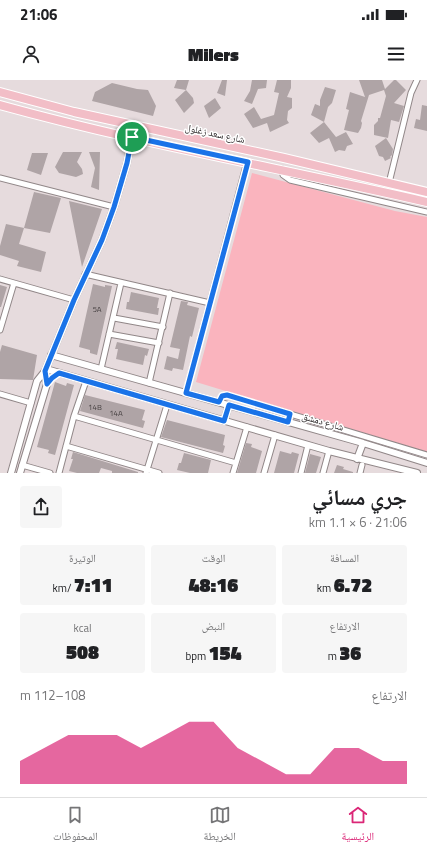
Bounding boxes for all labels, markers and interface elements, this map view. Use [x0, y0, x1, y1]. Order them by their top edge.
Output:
text: 21:06 [20, 3, 57, 26]
text: Milers [188, 41, 239, 68]
icon: person [20, 43, 42, 65]
icon: menu [385, 43, 407, 65]
pin [115, 120, 149, 154]
street label: شارع سعد زغلول [184, 120, 247, 147]
icon: arrive [121, 126, 143, 148]
house number: 5A [92, 303, 102, 315]
house number: 14B [88, 401, 102, 413]
house number: 14A [109, 407, 123, 419]
street label: شارع دمشق [300, 408, 346, 435]
text: جري مسائي [312, 480, 407, 514]
button: share [20, 486, 62, 528]
text: 21:06 · 6 × 1.1 km [309, 512, 407, 532]
text: الوتيرة [69, 550, 96, 566]
text: الوقت [202, 550, 225, 566]
text: المسافة [330, 550, 359, 566]
text: 7:11 [74, 569, 113, 600]
text: 48:16 [189, 569, 238, 600]
text: 6.72 [334, 569, 372, 600]
text: /km [52, 580, 74, 596]
text: km [317, 580, 334, 596]
text: النبض [202, 618, 225, 634]
text: الارتفاع [329, 618, 360, 634]
text: kcal [74, 620, 91, 636]
text: 508 [66, 636, 99, 667]
text: 154 [209, 637, 242, 668]
text: 36 [339, 637, 361, 668]
text: bpm [185, 648, 209, 664]
text: m [328, 648, 339, 664]
text: 108–112 m [20, 685, 86, 705]
text: الارتفاع [372, 685, 407, 705]
tab: المحفوظات [53, 804, 98, 847]
tab: الخريطة [203, 804, 236, 847]
tab: الرئيسية [342, 804, 374, 847]

